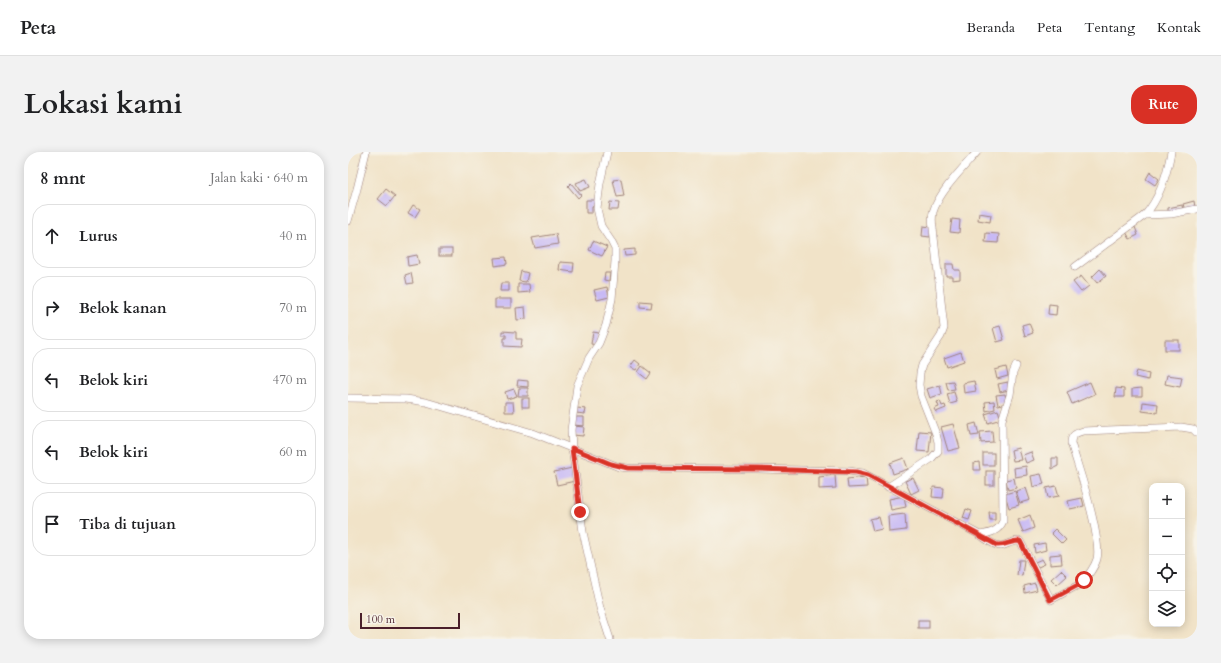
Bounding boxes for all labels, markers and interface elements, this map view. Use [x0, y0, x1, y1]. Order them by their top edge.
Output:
text: Peta [20, 15, 56, 41]
text: Beranda [967, 18, 1015, 37]
text: Peta [1037, 18, 1062, 37]
text: Tentang [1084, 18, 1135, 37]
text: Kontak [1157, 18, 1201, 37]
text: Lokasi kami [24, 85, 182, 123]
button: Rute [1131, 85, 1197, 124]
text: 8 mnt [40, 167, 85, 190]
text: Jalan kaki · 640 m [210, 169, 308, 187]
icon: ahead [41, 225, 63, 247]
text: Lurus [79, 226, 118, 246]
text: 40 m [279, 227, 307, 245]
icon: right [41, 297, 63, 319]
text: Belok kanan [79, 298, 167, 318]
text: 70 m [279, 299, 307, 317]
icon: left [41, 369, 63, 391]
text: Belok kiri [79, 370, 148, 390]
text: 470 m [273, 371, 307, 389]
icon: left [41, 441, 63, 463]
text: Belok kiri [79, 442, 148, 462]
text: 60 m [279, 443, 307, 461]
map controls [1149, 483, 1185, 627]
button: + [1149, 483, 1185, 519]
route end [571, 503, 589, 521]
icon: arrive [41, 513, 63, 535]
text: Tiba di tujuan [79, 514, 176, 534]
button: − [1149, 519, 1185, 555]
button: locate [1149, 555, 1185, 591]
route start [1075, 571, 1093, 589]
button: layers [1149, 591, 1185, 627]
scale bar [360, 611, 460, 630]
text: 100 m [366, 612, 395, 627]

